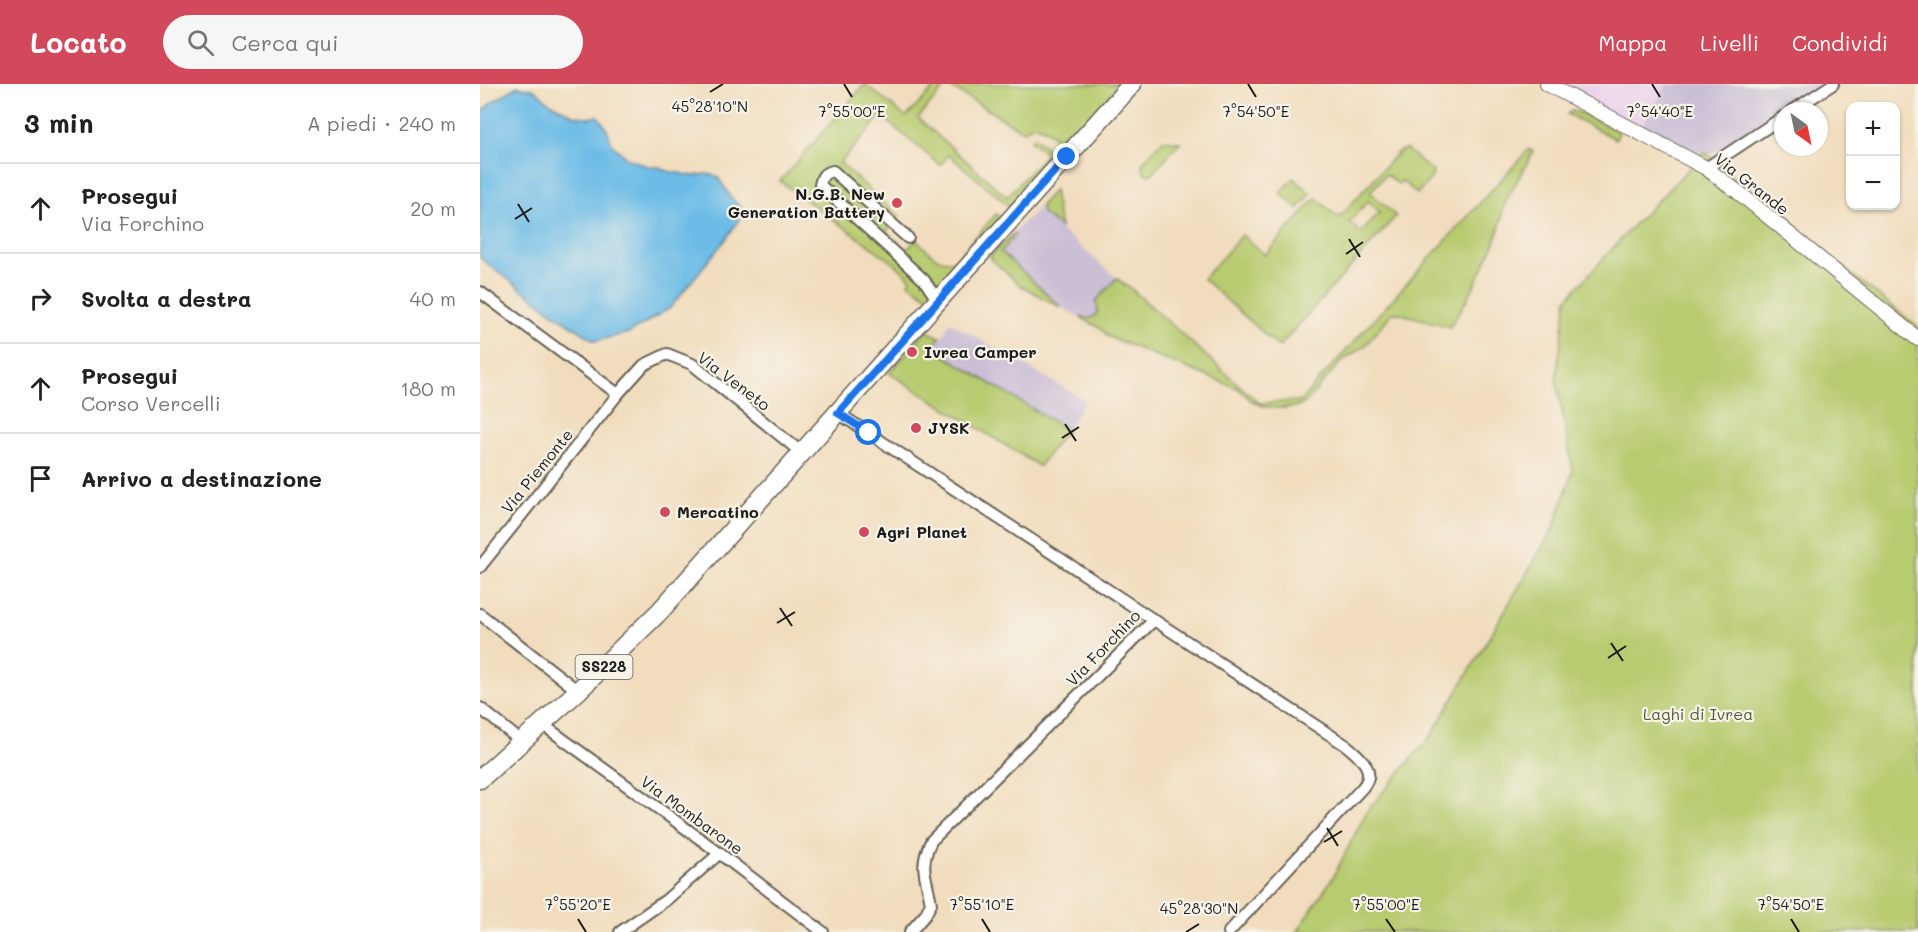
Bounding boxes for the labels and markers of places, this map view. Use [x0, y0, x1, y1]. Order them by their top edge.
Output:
place label: N.G.B. New Generation Battery [728, 183, 885, 222]
marker: N.G.B. New Generation Battery [890, 196, 904, 210]
place label: Ivrea Camper [924, 341, 1037, 362]
marker: Ivrea Camper [905, 345, 919, 359]
place label: JYSK [928, 417, 970, 438]
marker: JYSK [909, 421, 923, 435]
place label: Mercatino [677, 501, 759, 522]
marker: Mercatino [658, 505, 672, 519]
place label: Agri Planet [876, 521, 967, 542]
marker: Agri Planet [857, 525, 871, 539]

